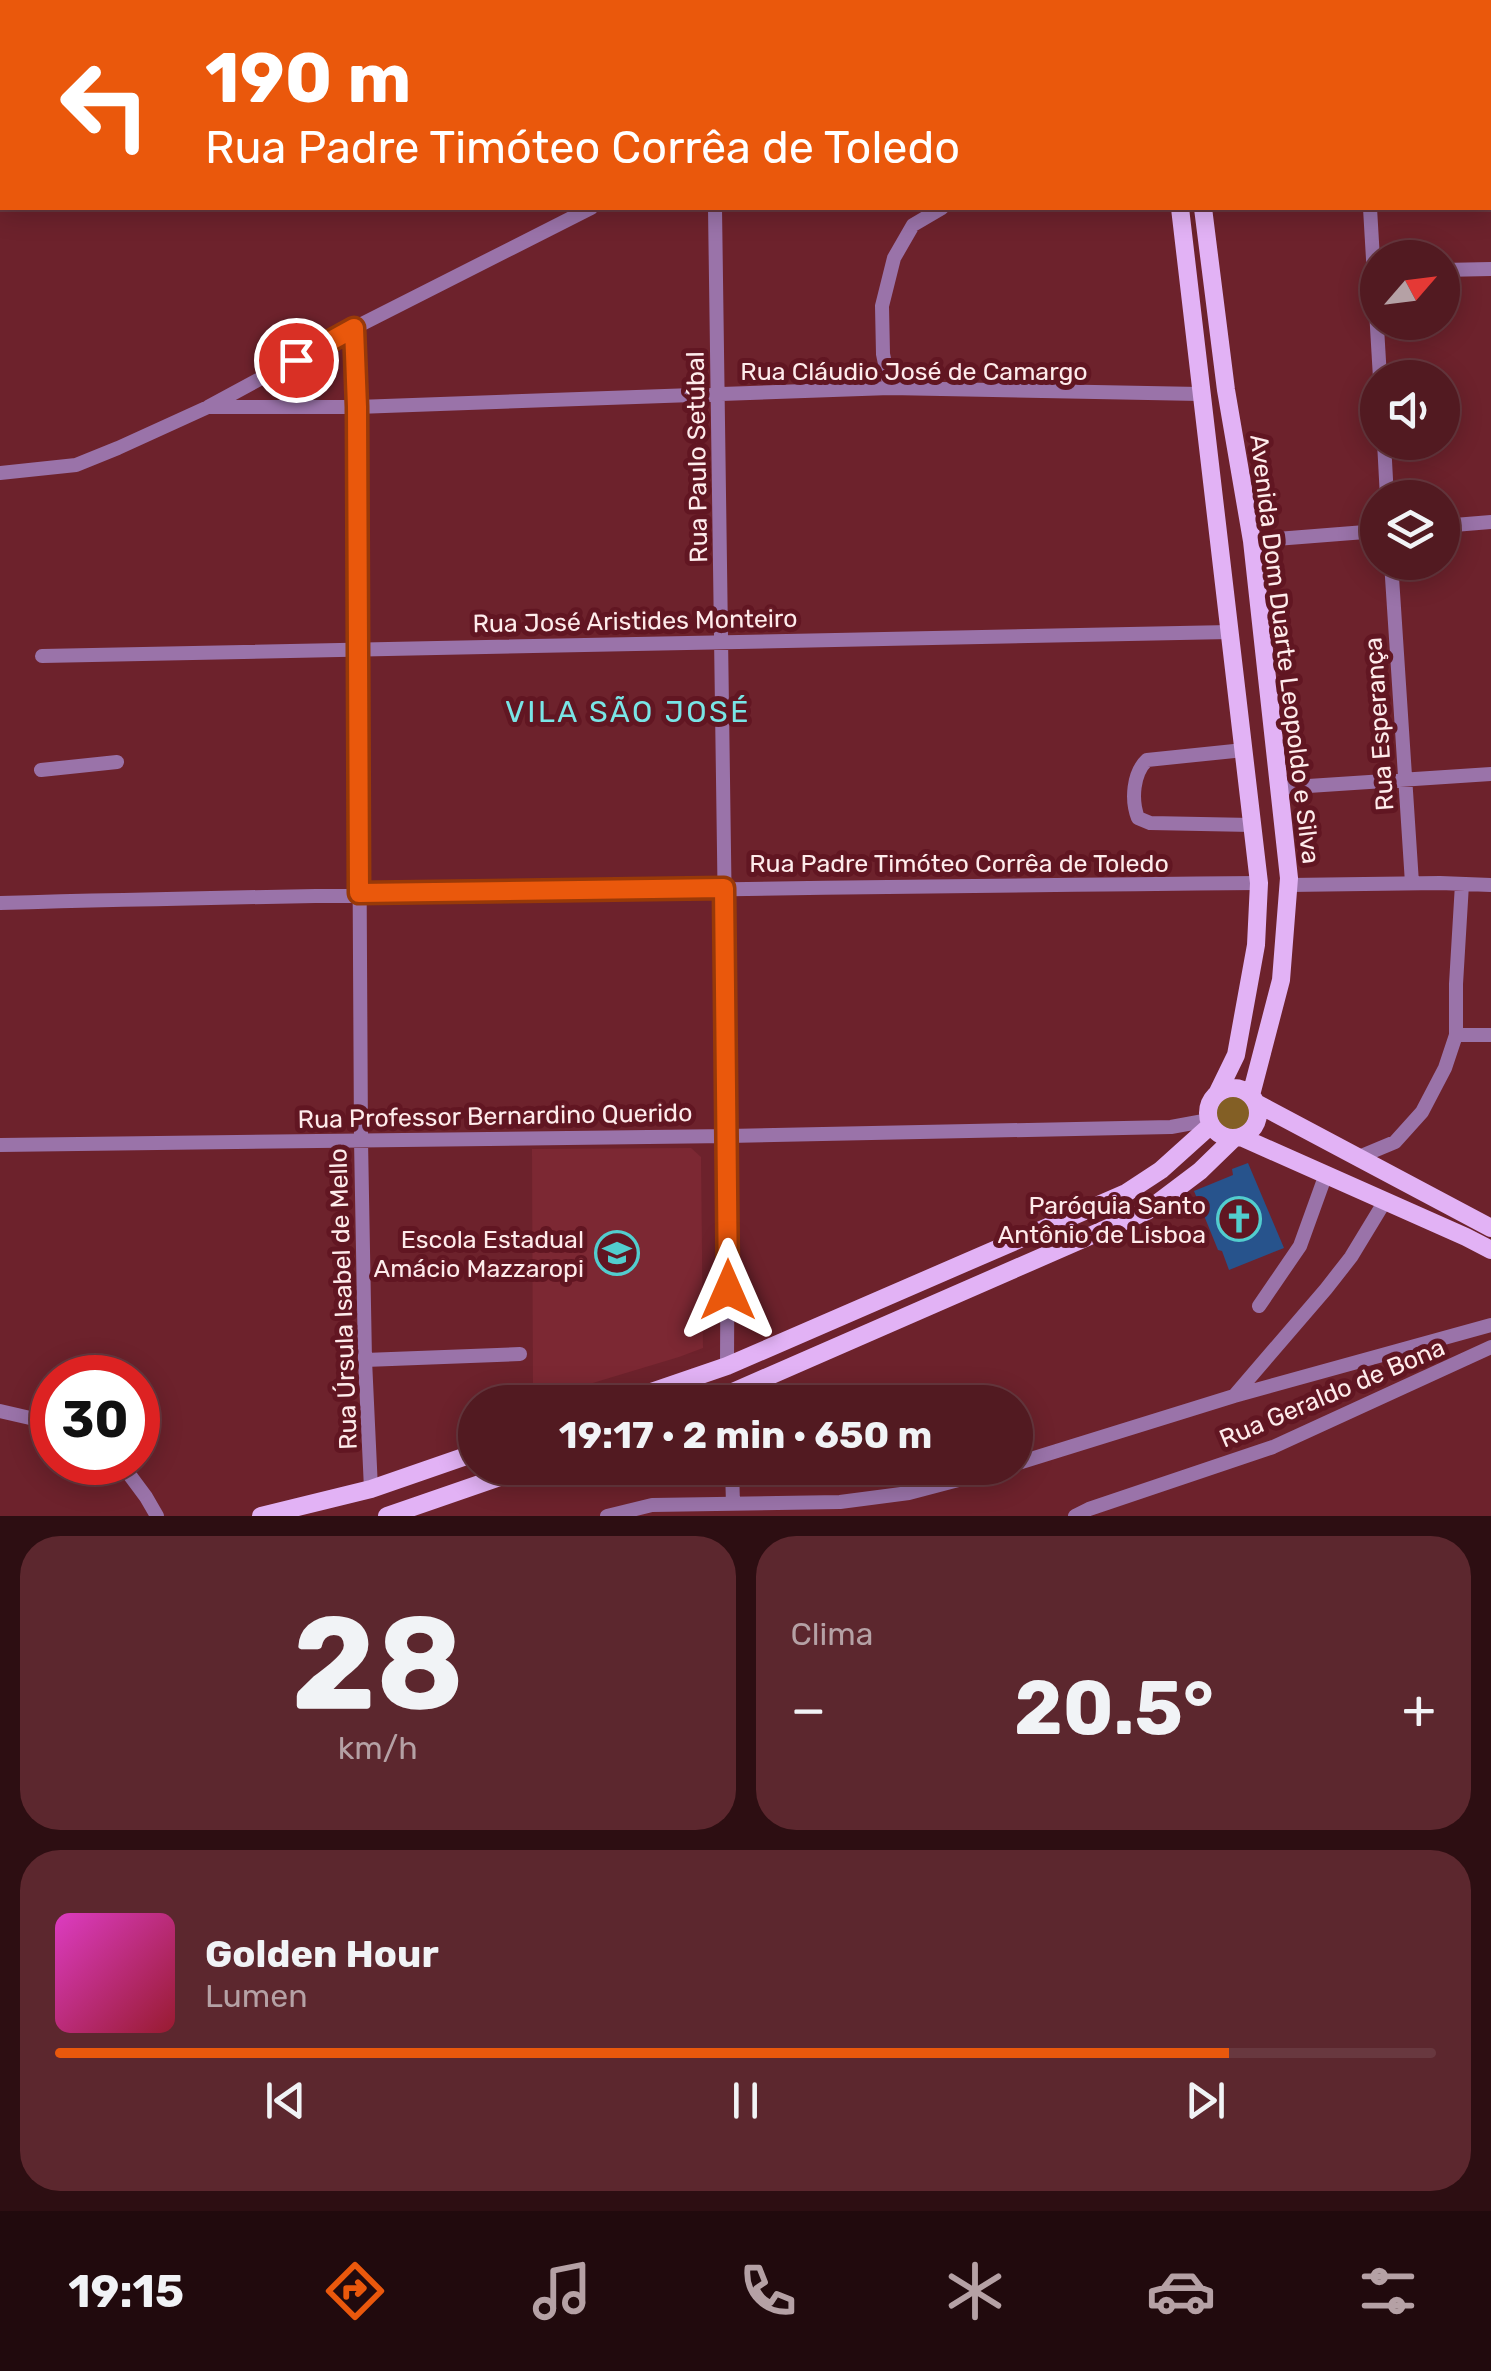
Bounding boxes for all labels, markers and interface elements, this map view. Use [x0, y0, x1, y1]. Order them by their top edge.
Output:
text: 190 m [205, 37, 411, 120]
icon: left [40, 40, 170, 170]
text: Rua Padre Timóteo Corrêa de Toledo [205, 121, 960, 174]
north arrow [1360, 240, 1460, 340]
map controls [1360, 240, 1460, 580]
pin [254, 318, 339, 403]
icon: arrive [269, 333, 324, 388]
street label: Rua Paulo Setúbal [681, 351, 713, 563]
street label: Rua Cláudio José de Camargo [740, 357, 1088, 386]
button: sound [1360, 360, 1460, 460]
street label: Avenida Dom Duarte Leopoldo e Silva [1244, 433, 1326, 865]
button: layers [1360, 480, 1460, 580]
street label: Rua José Aristides Monteiro [472, 604, 798, 638]
street label: Rua Esperança [1358, 636, 1400, 812]
district label: VILA SÃO JOSÉ [505, 694, 751, 730]
street label: Rua Padre Timóteo Corrêa de Toledo [749, 849, 1169, 878]
street label: Rua Professor Bernardino Querido [297, 1098, 693, 1134]
street label: Rua Úrsula Isabel de Mello [323, 1148, 363, 1450]
place label: Paróquia Santo Antônio de Lisboa [998, 1191, 1206, 1249]
church icon: Paróquia Santo Antônio de Lisboa [1216, 1196, 1262, 1242]
place label: Escola Estadual Amácio Mazzaropi [373, 1225, 584, 1283]
school or university icon: Escola Estadual Amácio Mazzaropi [594, 1230, 640, 1276]
position arrow [676, 1238, 780, 1342]
street label: Rua Geraldo de Bona [1215, 1332, 1449, 1454]
speed limit sign: 30 [30, 1355, 160, 1485]
text: 19:17 · 2 min · 650 m [559, 1412, 932, 1458]
text: 28 [291, 1586, 464, 1741]
text: Clima [791, 1615, 873, 1653]
text: 20.5° [1014, 1664, 1214, 1753]
text: − [791, 1677, 826, 1742]
text: + [1402, 1677, 1436, 1742]
text: km/h [338, 1729, 418, 1767]
text: Golden Hour [205, 1931, 439, 1977]
text: Lumen [205, 1977, 308, 2015]
icon: previous [258, 2073, 313, 2128]
icon: pause [718, 2073, 773, 2128]
icon: next [1178, 2073, 1233, 2128]
icon: directions [320, 2256, 390, 2326]
icon: music [527, 2256, 597, 2326]
icon: phone [733, 2256, 803, 2326]
icon: climate [940, 2256, 1010, 2326]
icon: car [1146, 2256, 1216, 2326]
icon: filters [1353, 2256, 1423, 2326]
text: 19:15 [68, 2265, 184, 2318]

